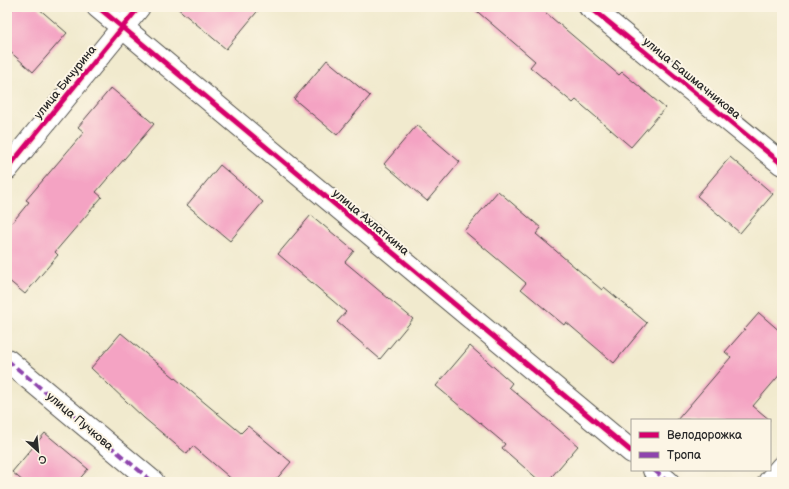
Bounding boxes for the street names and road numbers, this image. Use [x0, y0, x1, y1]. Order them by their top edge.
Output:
street label: улица Башмачникова [640, 34, 744, 122]
street label: улица Бичурина [31, 42, 100, 122]
street label: улица Ахлаткина [329, 186, 412, 259]
street label: улица Пучкова [43, 389, 116, 454]

